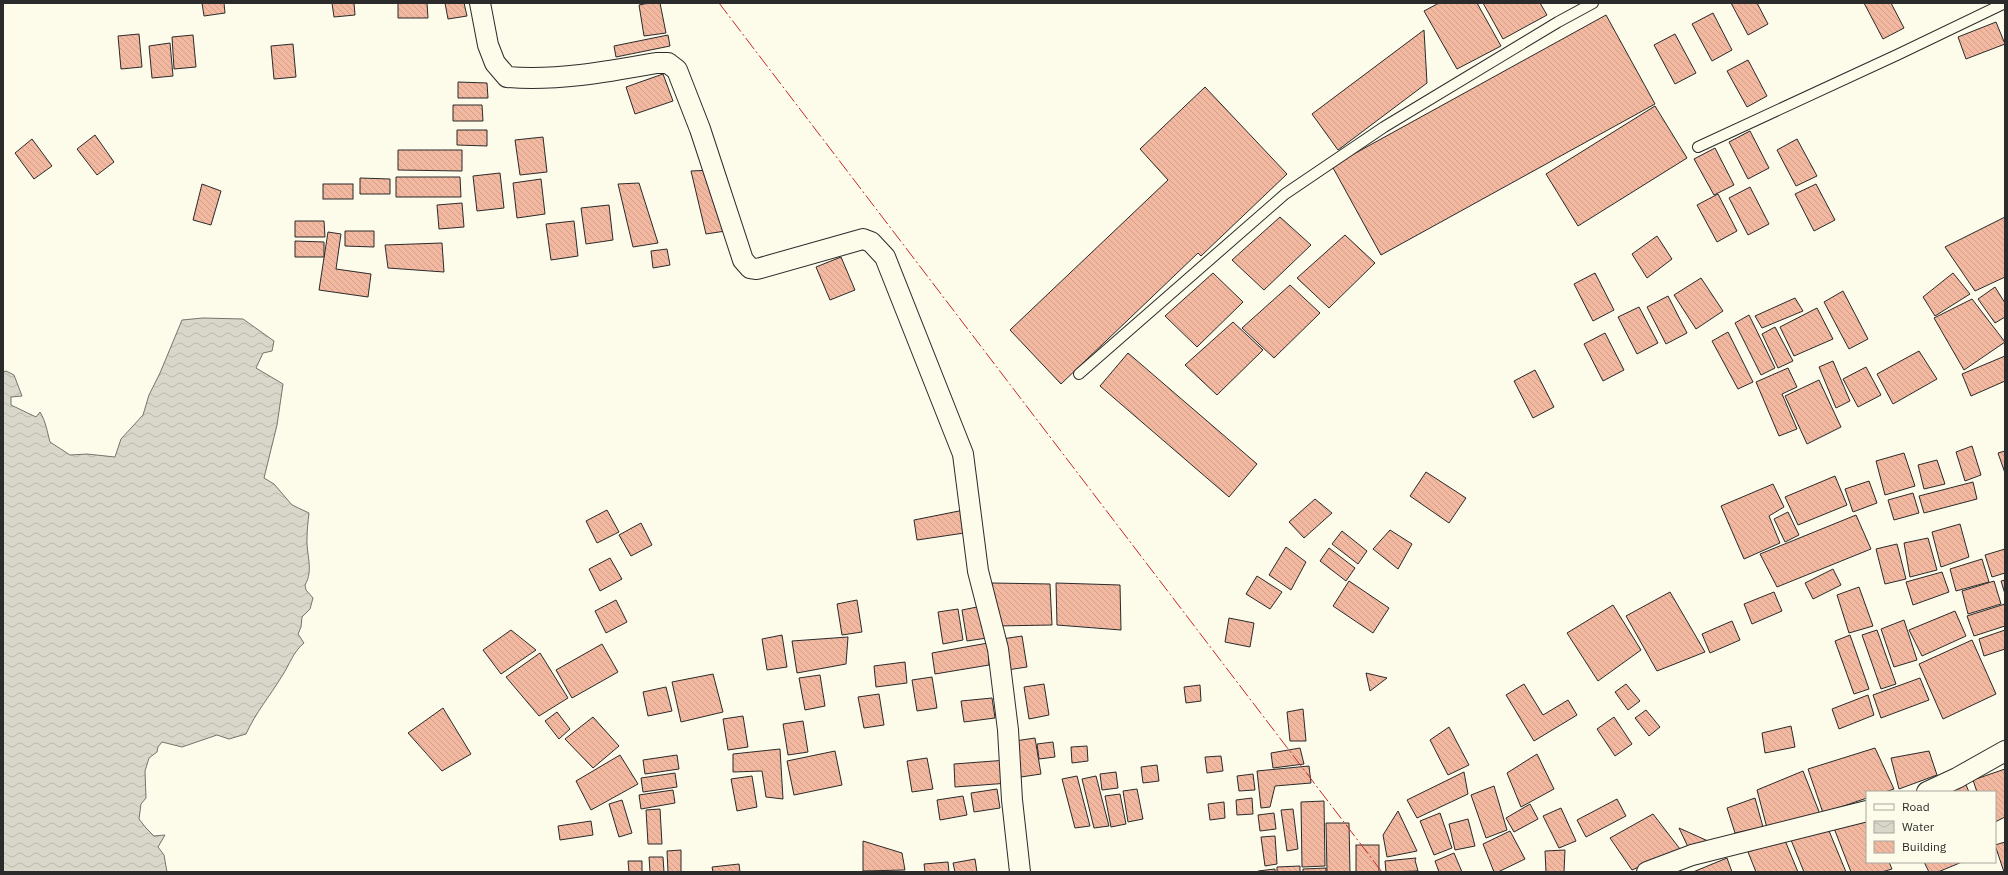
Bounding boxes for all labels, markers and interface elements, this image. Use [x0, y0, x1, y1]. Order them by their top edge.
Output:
legend [1866, 791, 1996, 863]
text: Road [1902, 799, 1930, 814]
text: Water [1902, 819, 1935, 834]
text: Building [1902, 839, 1947, 854]

